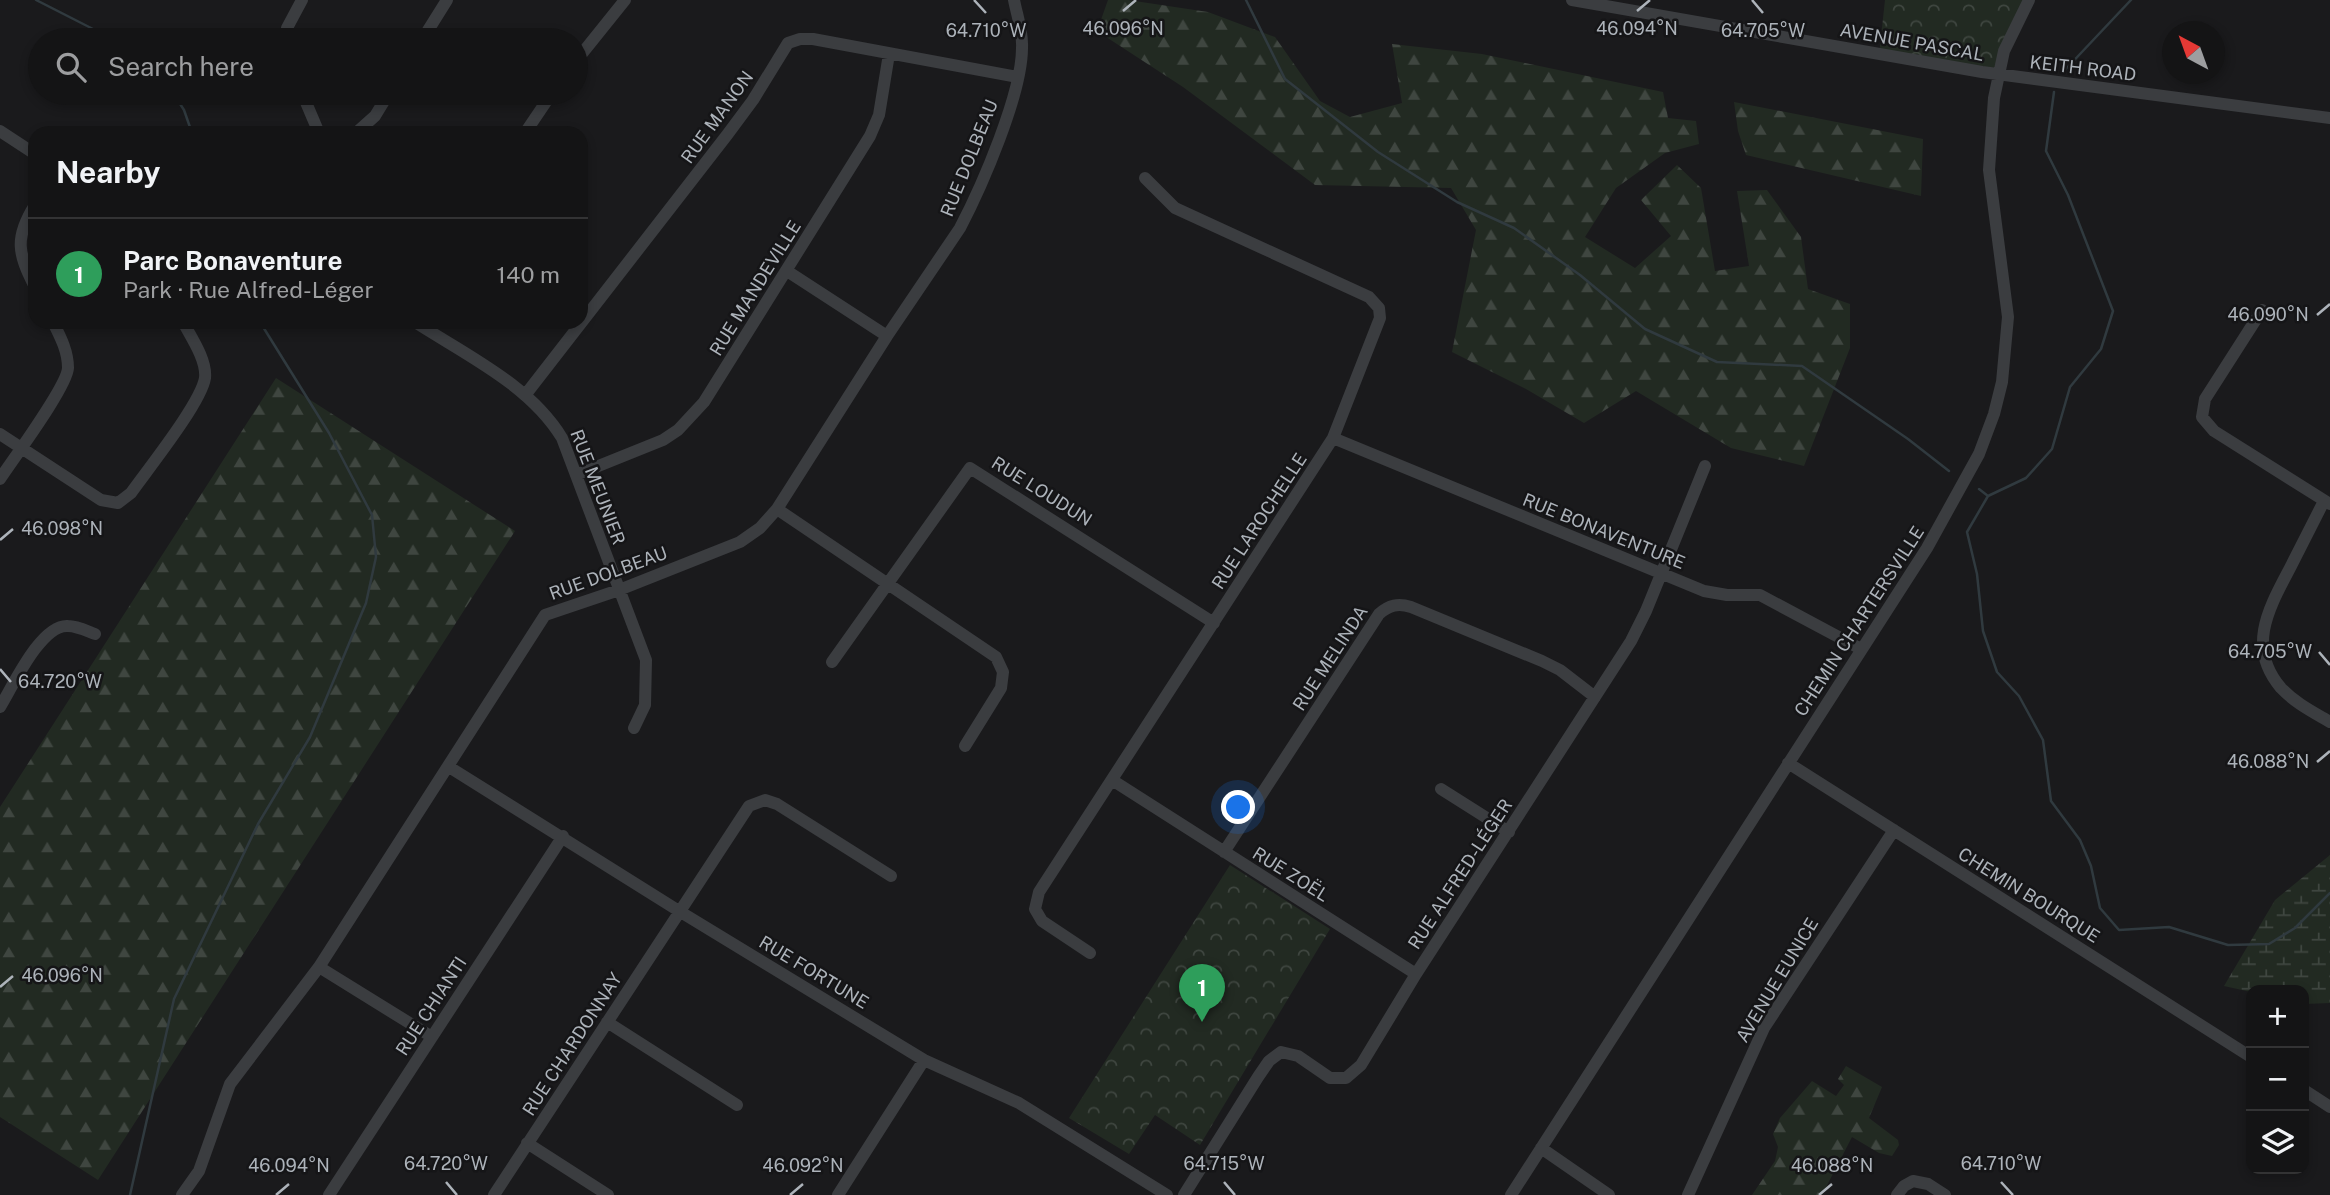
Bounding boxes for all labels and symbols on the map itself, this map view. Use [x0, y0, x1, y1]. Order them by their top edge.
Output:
text: 46.096°N [1082, 18, 1164, 39]
text: 46.094°N [1596, 18, 1678, 39]
street label: AVENUE PASCAL [1838, 19, 1986, 65]
text: 64.710°W [946, 20, 1026, 41]
text: 64.705°W [1721, 20, 1805, 41]
north arrow [2162, 21, 2225, 84]
street label: KEITH ROAD [2028, 51, 2138, 85]
street label: RUE MANON [676, 67, 758, 167]
street label: RUE DOLBEAU [936, 97, 1002, 219]
street label: RUE MANDEVILLE [705, 217, 805, 359]
text: 46.090°N [2227, 304, 2309, 325]
street label: RUE MEUNIER [566, 426, 630, 548]
street label: RUE LAROCHELLE [1207, 449, 1311, 593]
street label: RUE LOUDUN [988, 452, 1096, 530]
street label: RUE BONAVENTURE [1520, 489, 1688, 573]
text: 46.098°N [21, 518, 103, 539]
street label: CHEMIN CHARTERSVILLE [1790, 522, 1928, 720]
street label: RUE DOLBEAU [546, 542, 670, 604]
street label: RUE MELINDA [1288, 601, 1372, 714]
text: 64.705°W [2228, 641, 2312, 662]
text: 64.720°W [18, 671, 102, 692]
text: 46.088°N [2227, 751, 2309, 772]
your location [1221, 790, 1255, 824]
street label: RUE ALFRED-LÉGER [1403, 794, 1516, 953]
street label: RUE ZOËL [1249, 841, 1334, 906]
street label: CHEMIN BOURQUE [1954, 843, 2104, 947]
street label: AVENUE EUNICE [1731, 914, 1823, 1046]
street label: RUE FORTUNE [755, 931, 873, 1013]
street label: RUE CHIANTI [391, 953, 471, 1059]
pin: 1 [1179, 964, 1225, 1022]
text: 46.096°N [21, 965, 103, 986]
street label: RUE CHARDONNAY [518, 968, 626, 1119]
text: 64.720°W [404, 1153, 488, 1174]
text: 64.715°W [1183, 1153, 1265, 1174]
text: 64.710°W [1961, 1153, 2041, 1174]
text: 46.094°N [248, 1155, 330, 1176]
text: 46.092°N [762, 1155, 844, 1176]
text: 46.088°N [1791, 1155, 1873, 1176]

